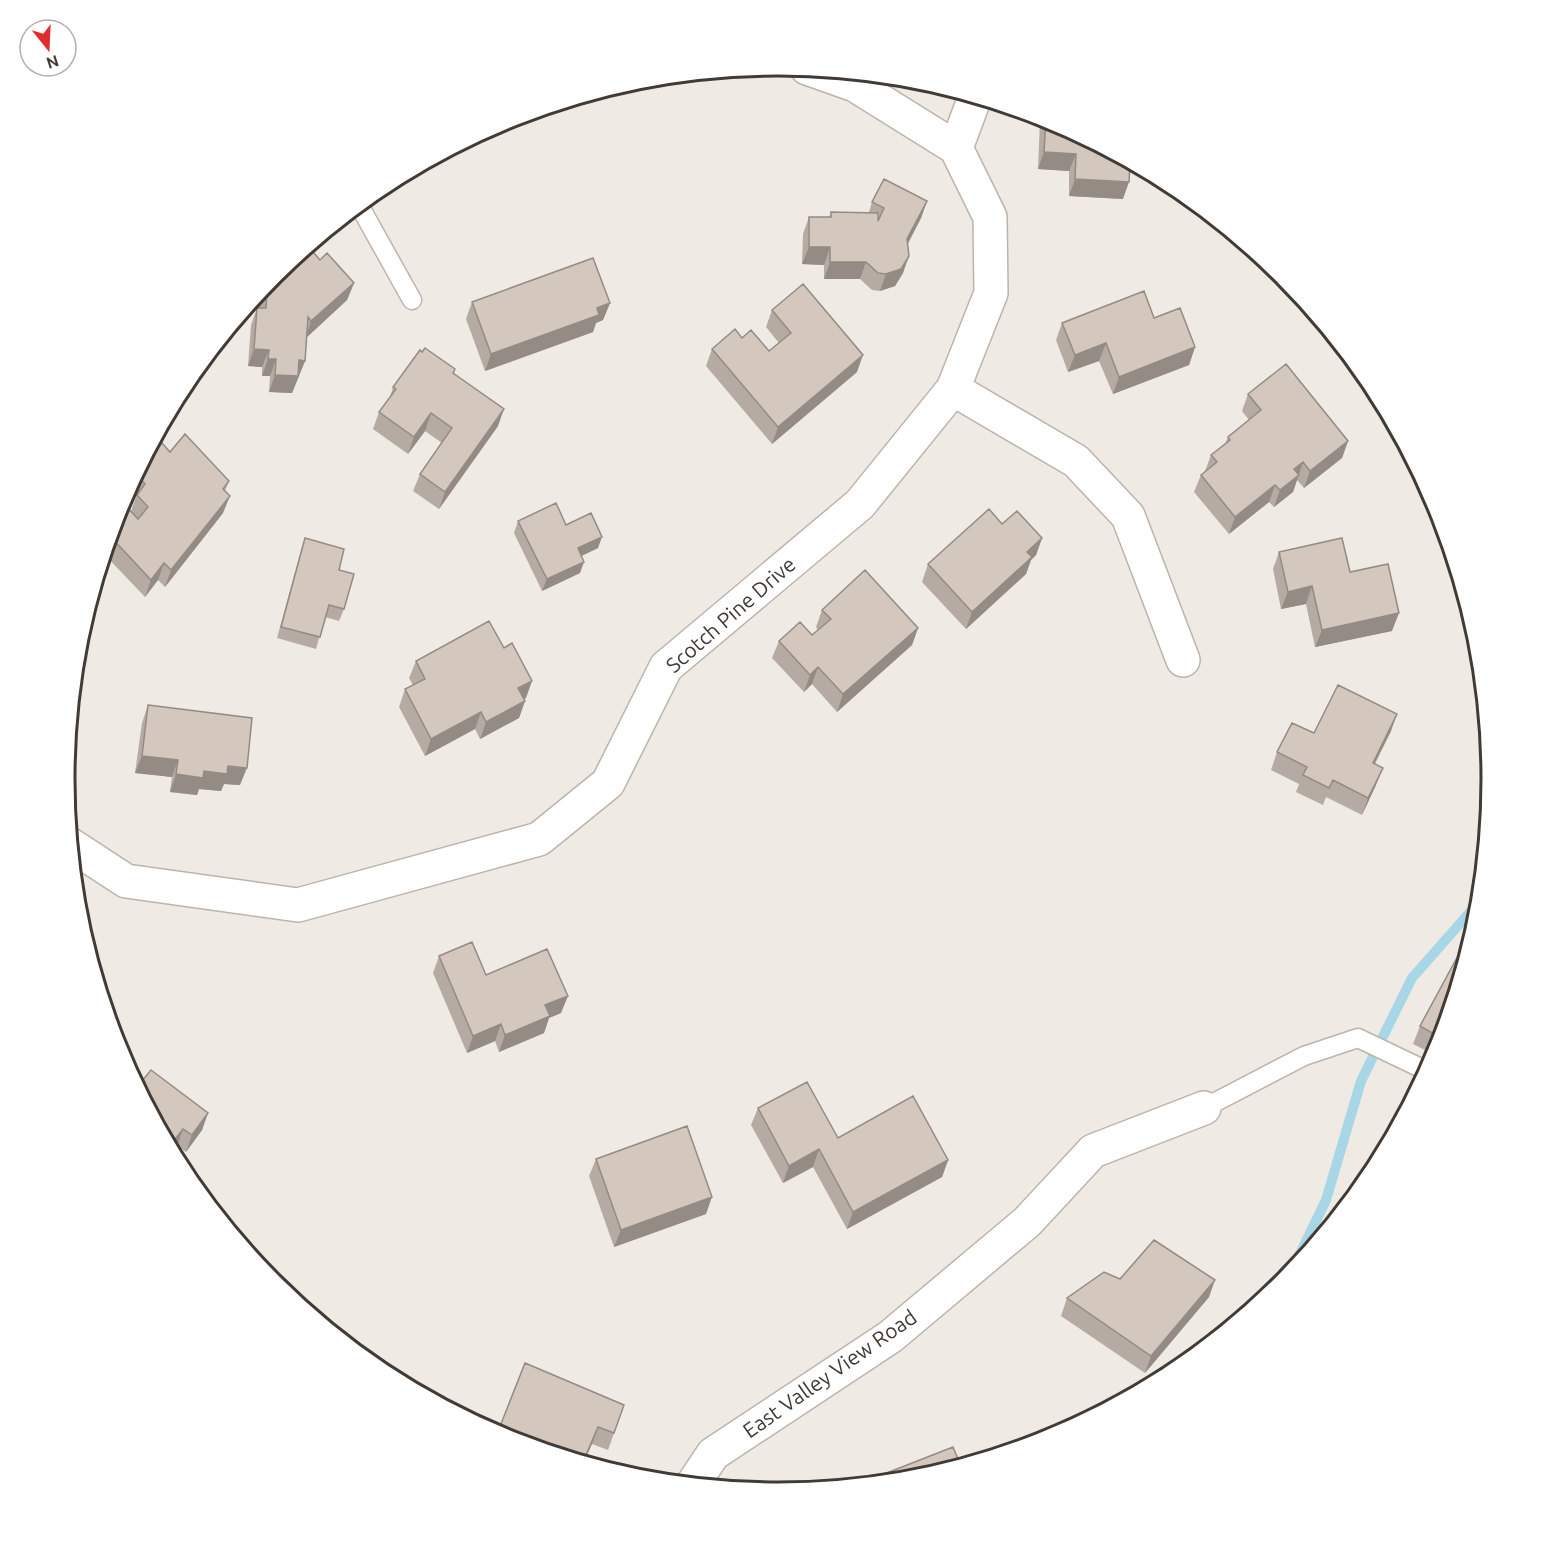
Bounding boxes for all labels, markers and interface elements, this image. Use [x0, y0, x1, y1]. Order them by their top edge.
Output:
north arrow [18, 18, 78, 78]
text: N [44, 52, 61, 73]
street label: Scotch Pine Drive [661, 552, 800, 677]
street label: East Valley View Road [738, 1304, 921, 1442]

